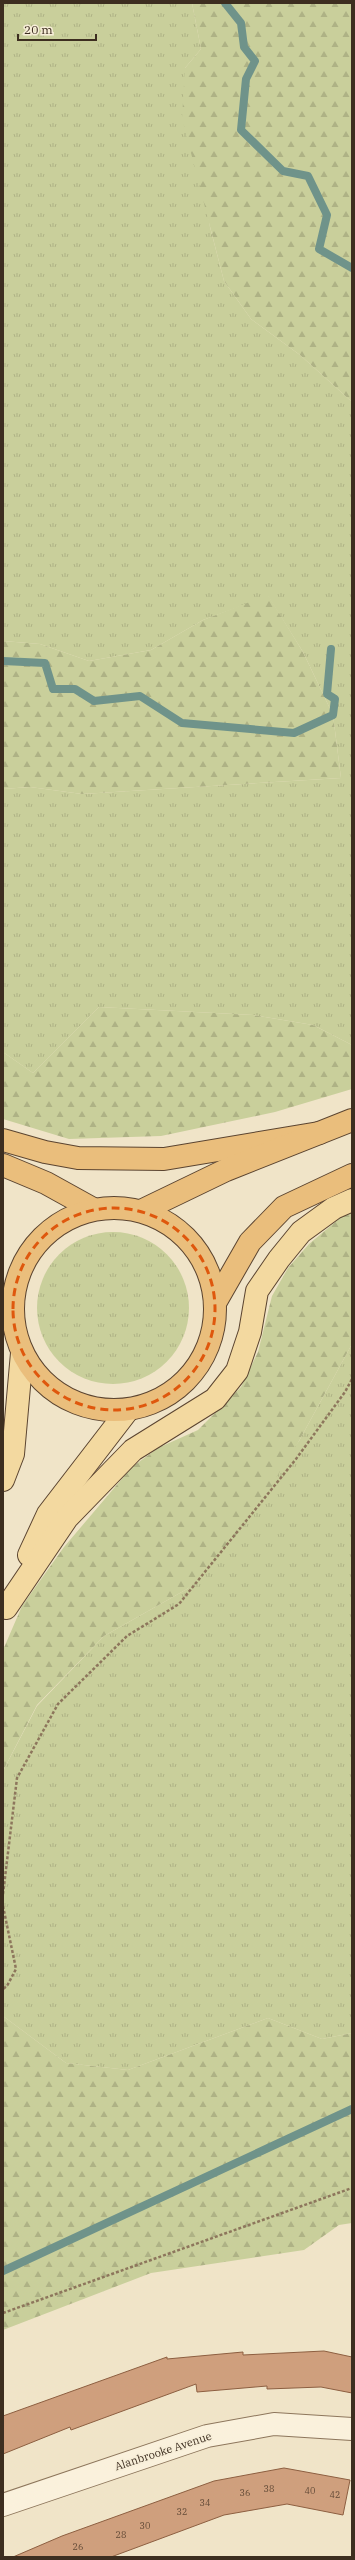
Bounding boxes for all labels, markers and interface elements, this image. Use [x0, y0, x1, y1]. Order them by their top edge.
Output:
scale bar [18, 16, 96, 42]
text: 20 m [24, 22, 53, 37]
street label: Alanbrooke Avenue [113, 2429, 213, 2473]
house number: 38 [264, 2483, 274, 2494]
house number: 40 [305, 2485, 315, 2496]
house number: 36 [240, 2487, 250, 2498]
house number: 42 [330, 2489, 340, 2500]
house number: 34 [200, 2497, 210, 2508]
house number: 32 [177, 2506, 187, 2517]
house number: 30 [140, 2520, 150, 2531]
house number: 28 [116, 2529, 126, 2540]
house number: 26 [73, 2541, 83, 2552]

